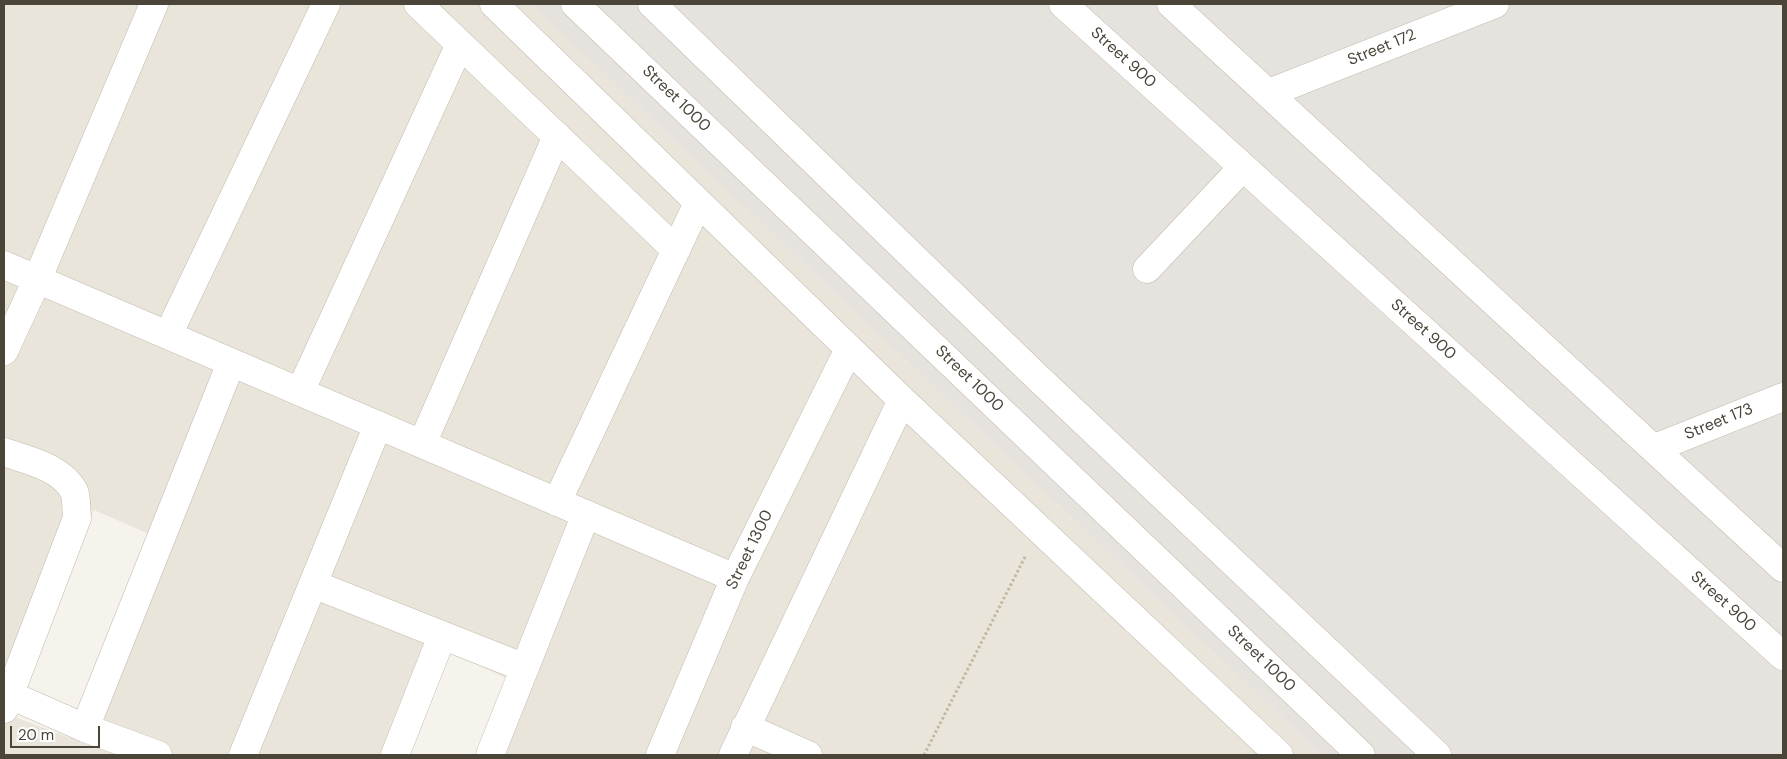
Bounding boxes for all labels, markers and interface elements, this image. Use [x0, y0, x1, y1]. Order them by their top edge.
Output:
street label: Street 900 [1086, 24, 1160, 92]
street label: Street 172 [1345, 26, 1419, 70]
street label: Street 1000 [638, 62, 714, 136]
street label: Street 900 [1386, 296, 1460, 364]
street label: Street 1000 [931, 342, 1007, 416]
street label: Street 173 [1682, 400, 1756, 444]
street label: Street 1300 [723, 507, 777, 593]
street label: Street 900 [1686, 568, 1760, 636]
street label: Street 1000 [1223, 622, 1299, 696]
scale bar [12, 716, 102, 748]
text: 20 m [18, 725, 54, 745]

